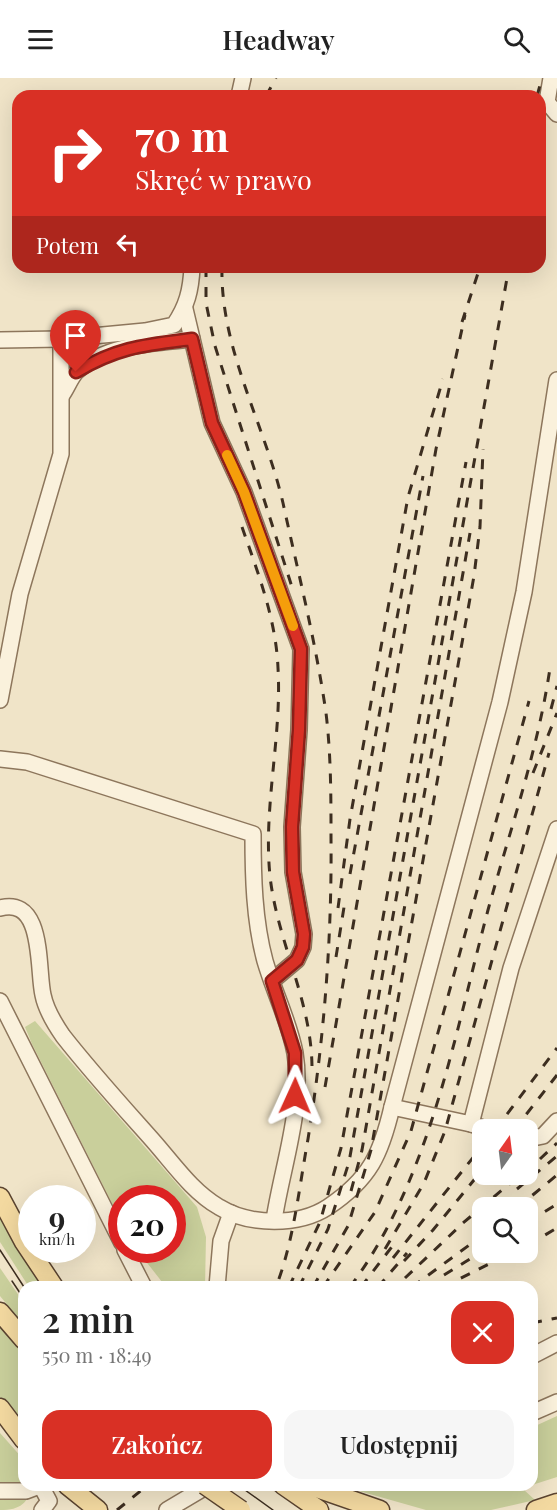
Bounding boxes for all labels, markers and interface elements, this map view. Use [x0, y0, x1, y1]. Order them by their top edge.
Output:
text: Headway [222, 21, 335, 57]
icon: menu [24, 23, 57, 56]
icon: search [500, 23, 533, 56]
text: 70 m [135, 107, 229, 163]
icon: right [36, 114, 114, 192]
text: Skręć w prawo [135, 161, 312, 197]
icon: left [111, 228, 144, 261]
text: Potem [36, 230, 99, 260]
pin [50, 310, 101, 372]
icon: arrive [59, 319, 92, 352]
position arrow [263, 1064, 327, 1128]
north arrow [472, 1119, 538, 1185]
map controls [472, 1119, 538, 1263]
speed limit sign: 20 [108, 1185, 186, 1263]
text: 9 [49, 1197, 65, 1237]
button: search [472, 1197, 538, 1263]
text: km/h [39, 1229, 75, 1249]
text: 2 min [42, 1294, 134, 1342]
button: close [451, 1301, 514, 1364]
text: 550 m · 18:49 [42, 1341, 152, 1368]
button: Zakończ [42, 1410, 272, 1479]
button: Udostępnij [284, 1410, 514, 1479]

